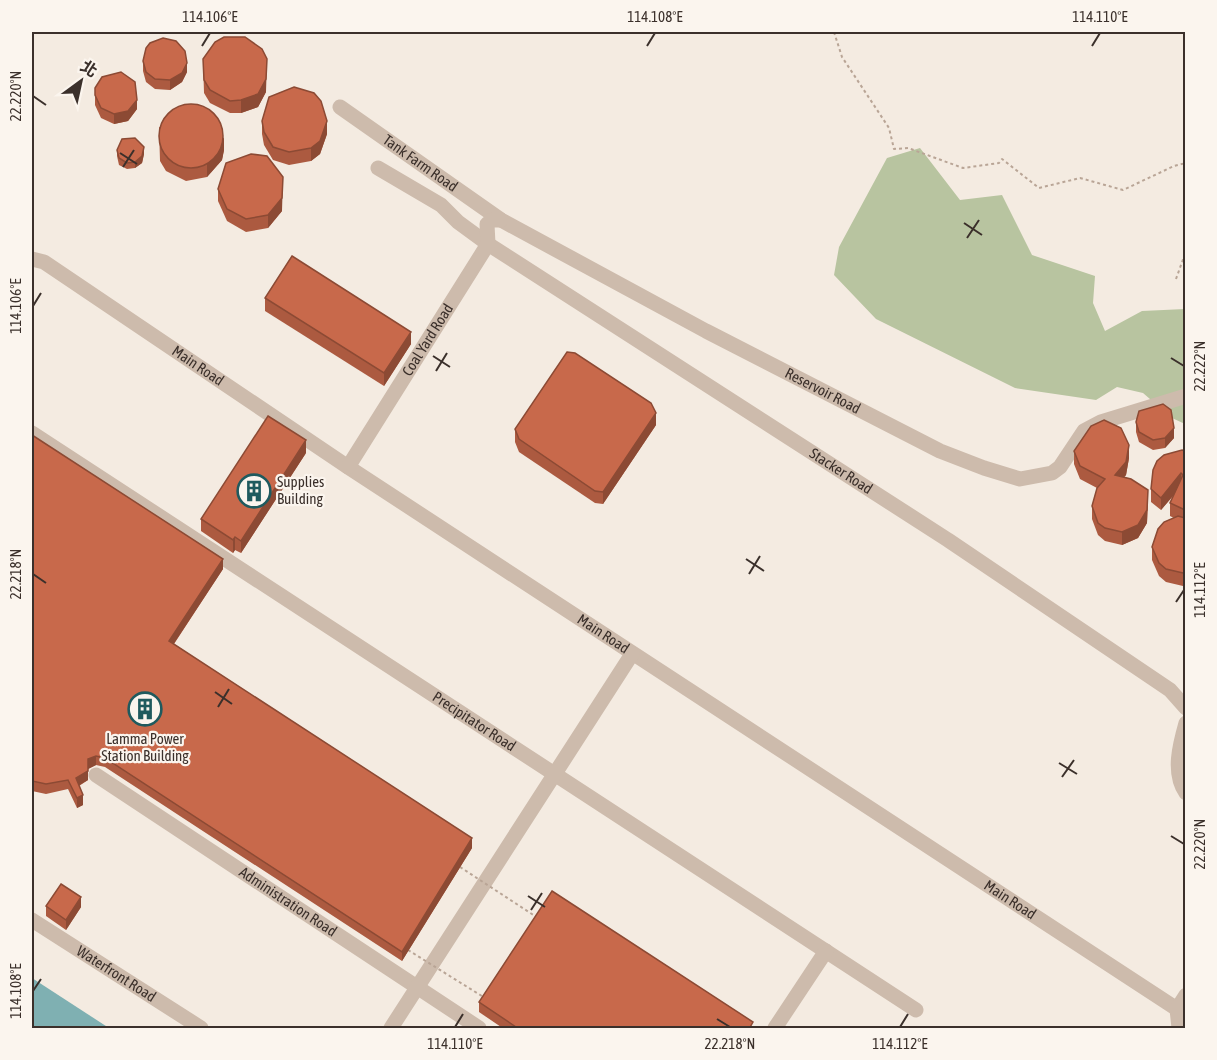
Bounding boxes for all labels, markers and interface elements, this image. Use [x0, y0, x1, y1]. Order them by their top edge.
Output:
text: 114.106°E [182, 8, 238, 25]
text: 114.108°E [627, 8, 683, 25]
text: 114.110°E [1072, 8, 1128, 25]
north arrow [51, 51, 111, 111]
text: 北 [78, 57, 101, 80]
text: 22.220°N [7, 71, 24, 121]
street label: Tank Farm Road [380, 131, 461, 195]
text: 114.106°E [7, 278, 24, 334]
street label: Coal Yard Road [398, 300, 456, 379]
text: 22.222°N [1191, 341, 1208, 391]
street label: Main Road [169, 342, 227, 389]
street label: Reservoir Road [782, 364, 864, 417]
street label: Stacker Road [807, 444, 876, 497]
building icon: Supplies Building [236, 473, 272, 509]
place label: Supplies Building [277, 473, 324, 507]
text: 22.218°N [7, 549, 24, 599]
text: 114.112°E [1191, 562, 1208, 618]
street label: Main Road [574, 610, 633, 657]
street label: Precipitator Road [430, 688, 519, 754]
building icon: Lamma Power Station Building [127, 691, 163, 727]
place label: Lamma Power Station Building [101, 730, 189, 764]
text: 22.220°N [1191, 819, 1208, 869]
street label: Administration Road [236, 863, 340, 940]
street label: Main Road [981, 876, 1039, 923]
street label: Waterfront Road [74, 942, 159, 1005]
text: 114.108°E [7, 963, 24, 1019]
text: 114.110°E [427, 1035, 483, 1052]
text: 22.218°N [705, 1035, 755, 1052]
text: 114.112°E [872, 1035, 928, 1052]

